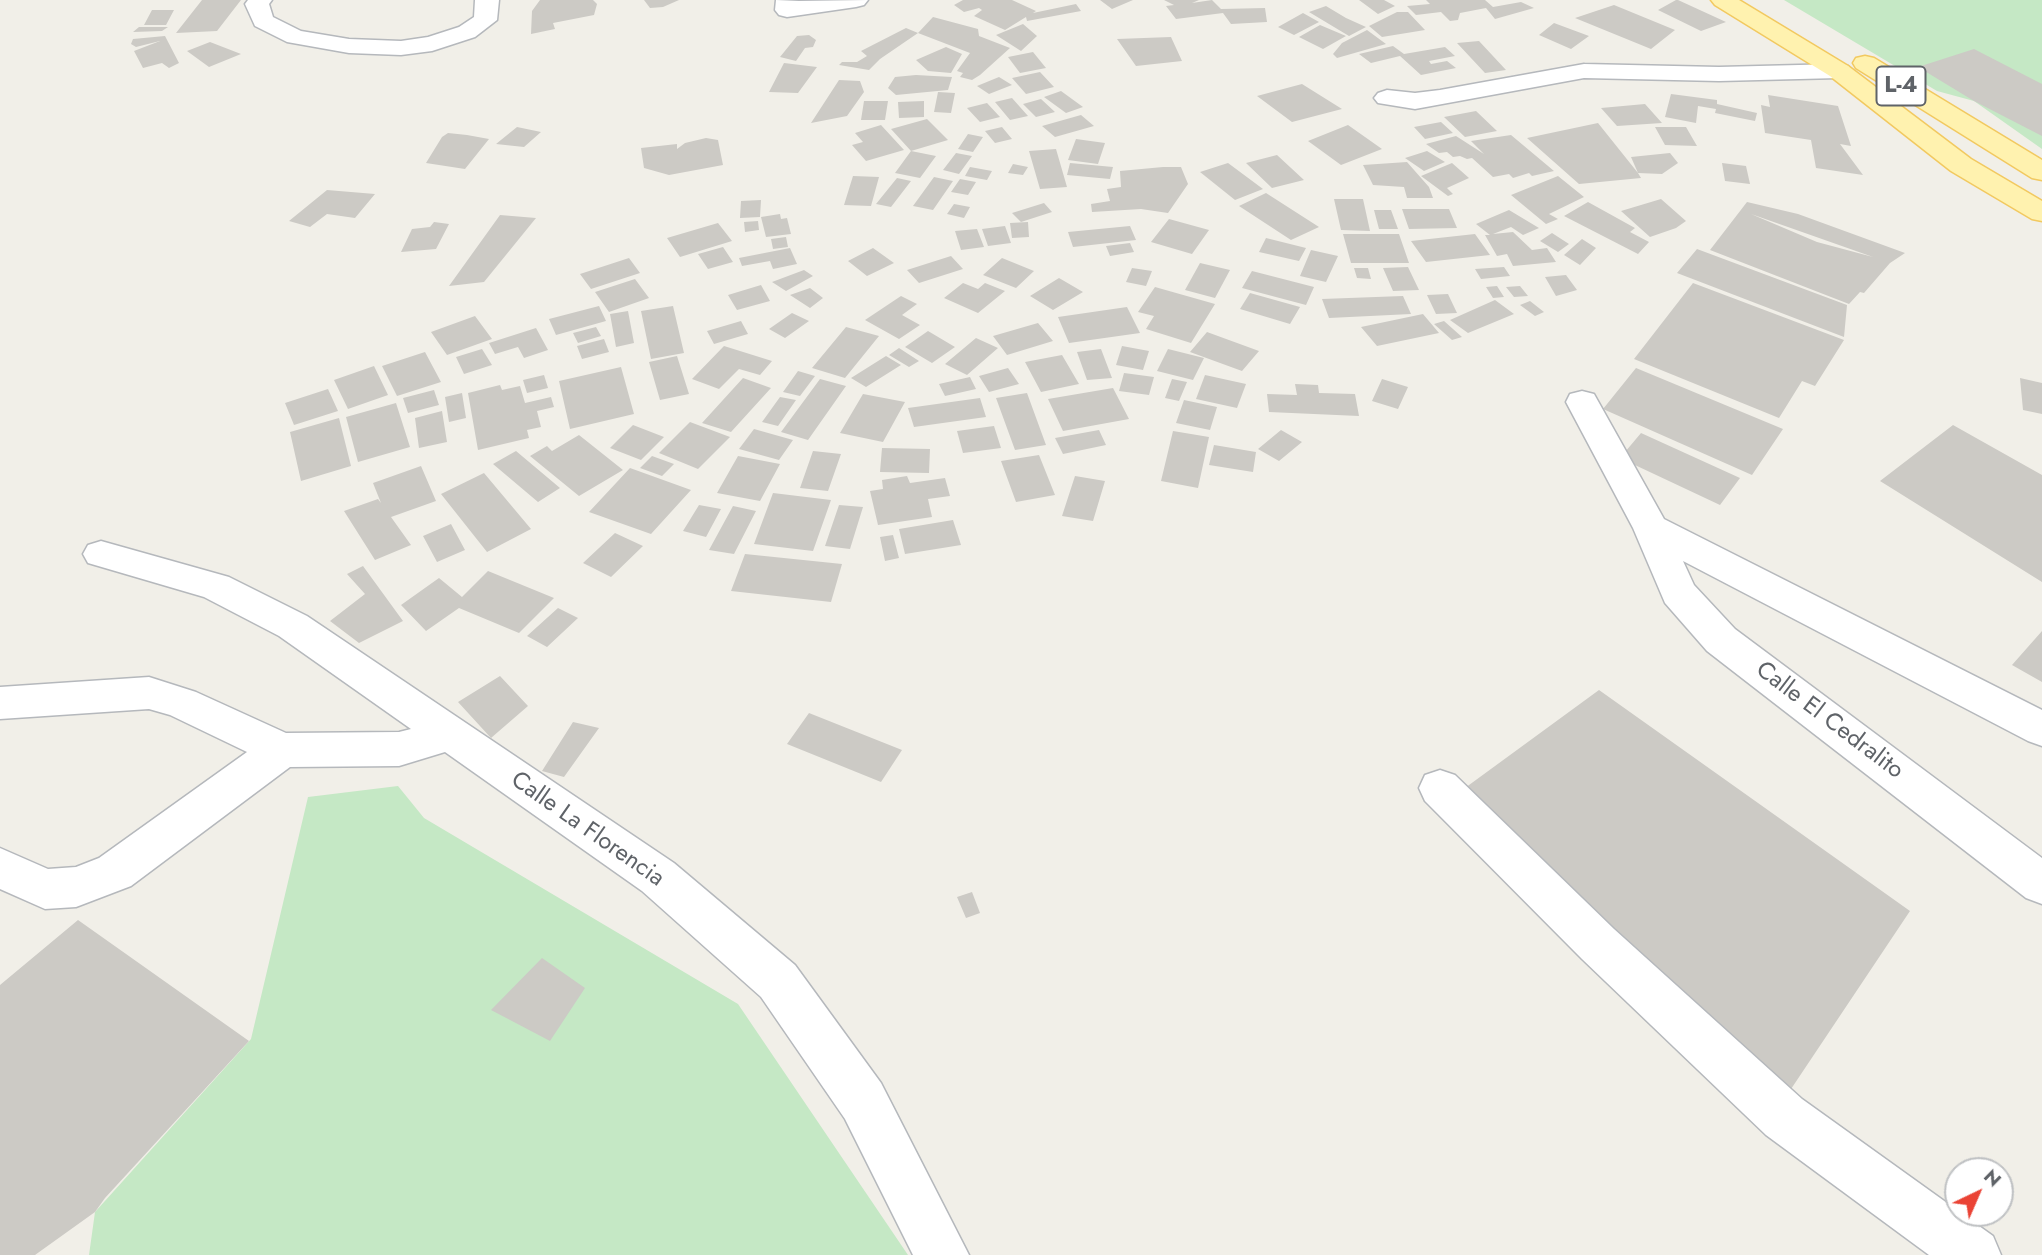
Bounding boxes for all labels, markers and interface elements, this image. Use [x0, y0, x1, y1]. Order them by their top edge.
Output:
road number: L-4 [1876, 66, 1926, 106]
street label: Calle El Cedralito [1750, 656, 1908, 786]
street label: Calle La Florencia [505, 766, 669, 894]
north arrow [1944, 1157, 2014, 1227]
text: N [1978, 1163, 2007, 1193]

